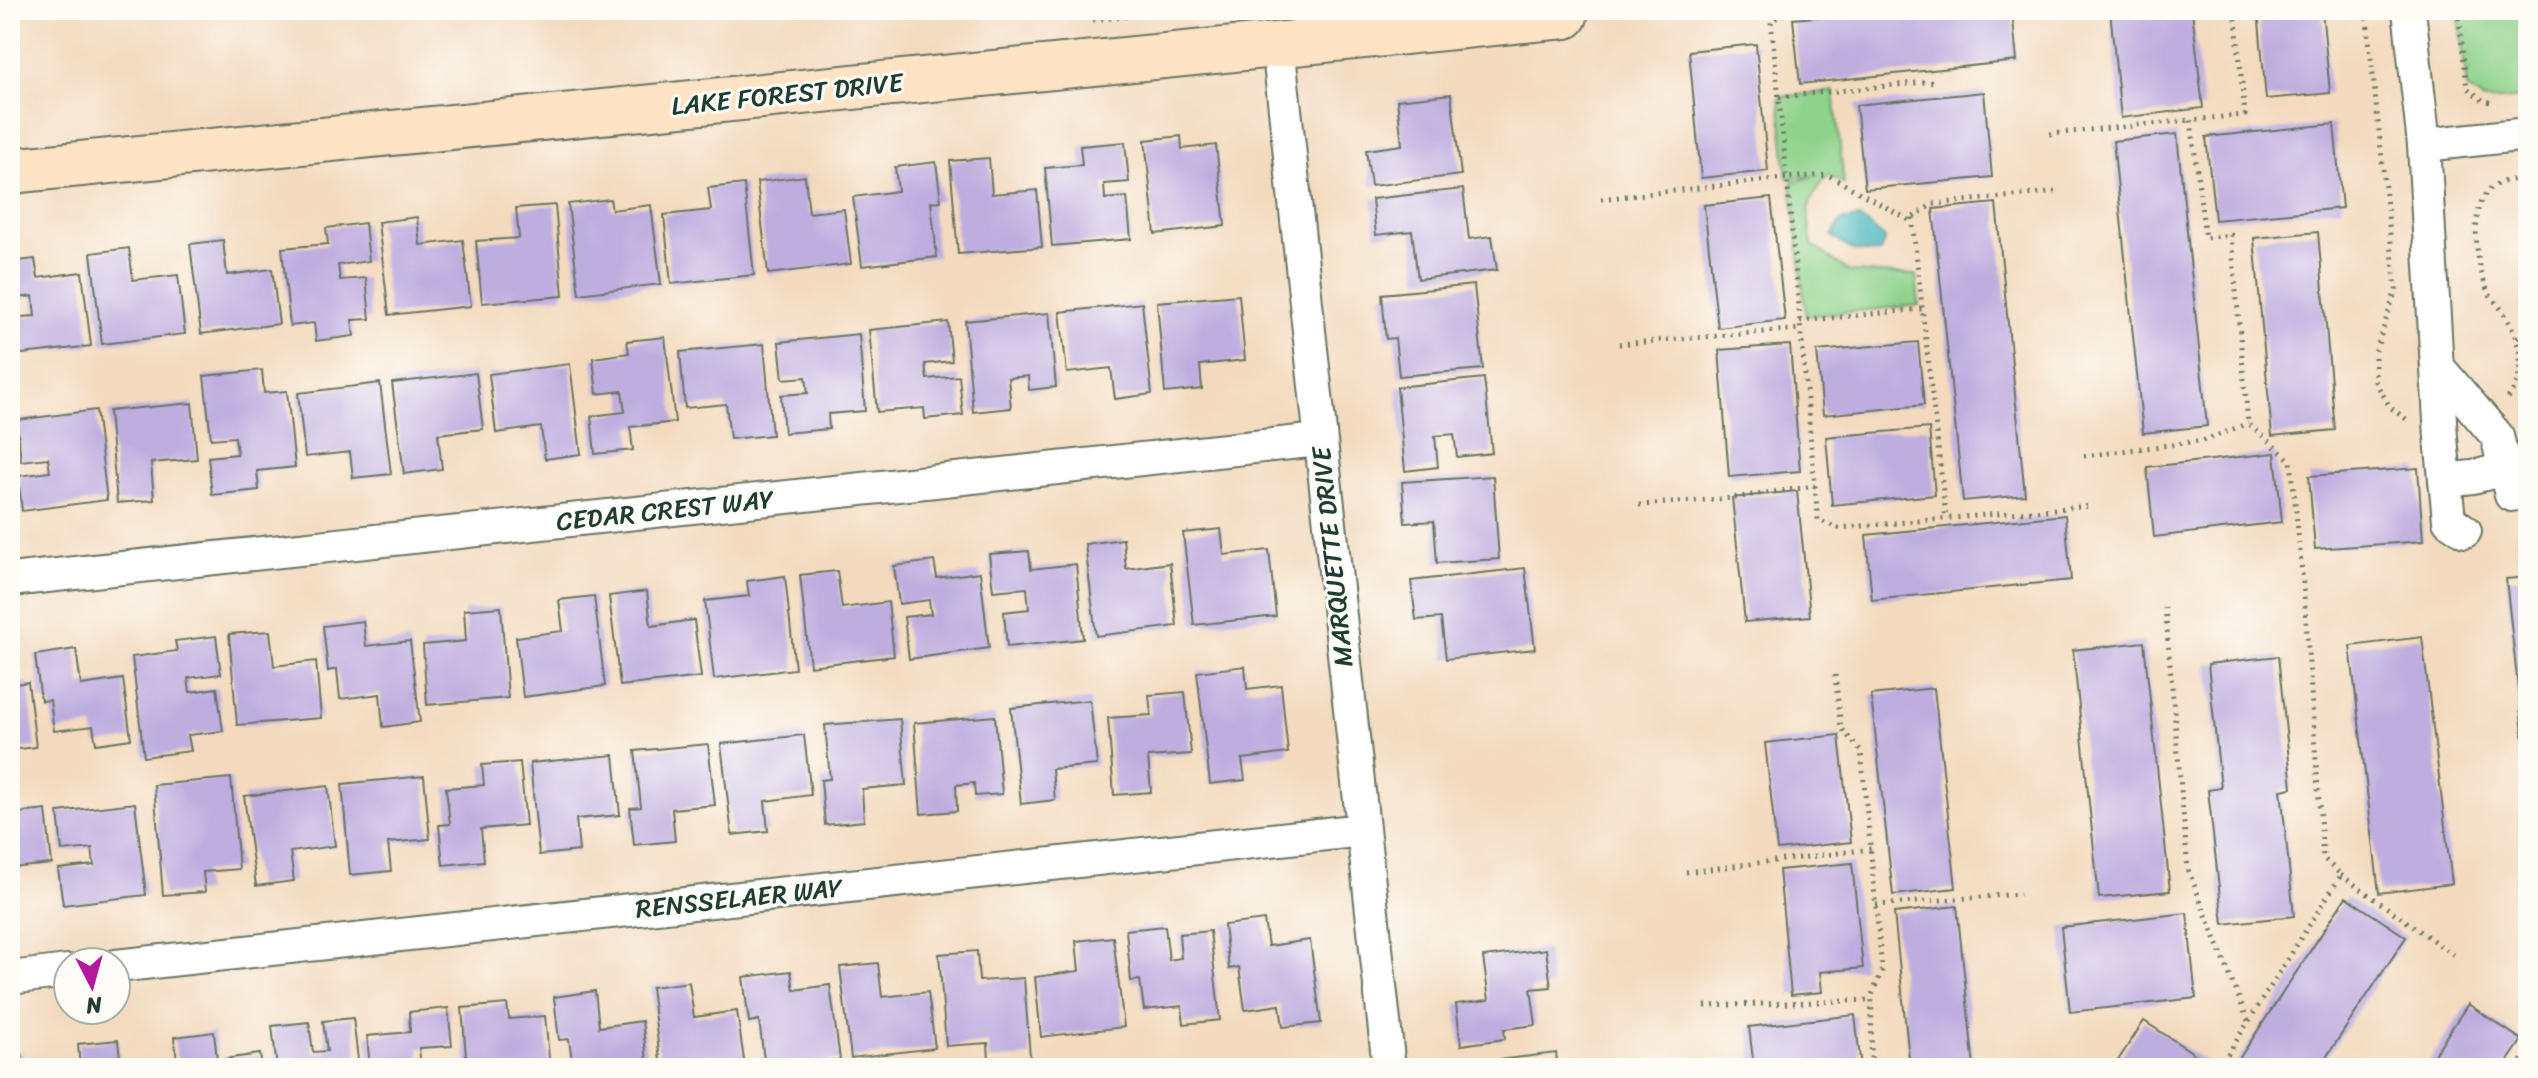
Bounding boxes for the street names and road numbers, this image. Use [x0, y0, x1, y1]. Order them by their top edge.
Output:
street label: LAKE FOREST DRIVE [669, 59, 907, 129]
street label: MARQUETTE DRIVE [1297, 443, 1366, 669]
street label: CEDAR CREST WAY [554, 476, 777, 544]
street label: RENSSELAER WAY [633, 864, 846, 932]

